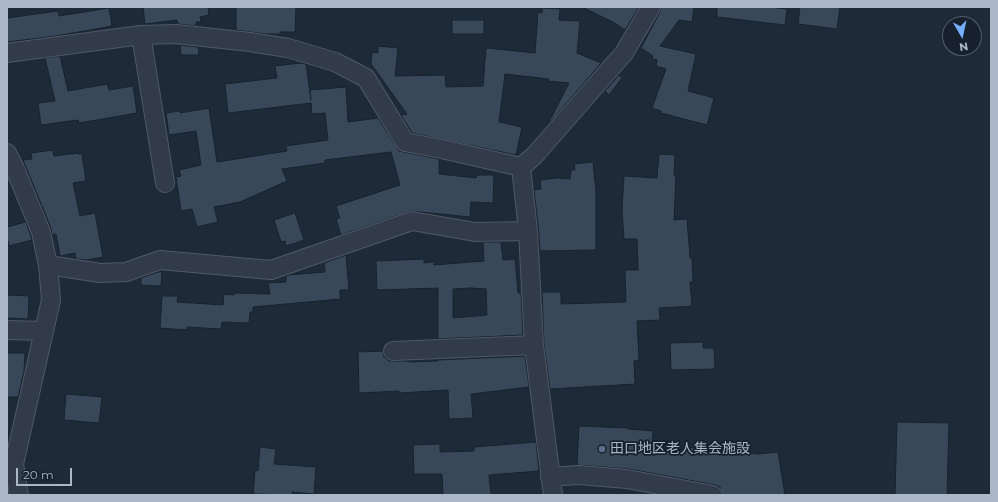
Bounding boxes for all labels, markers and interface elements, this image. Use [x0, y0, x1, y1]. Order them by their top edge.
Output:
north arrow [942, 16, 982, 56]
text: N [958, 39, 969, 54]
place label: 田口地区老人集会施設 [610, 441, 750, 457]
marker: 田口地区老人集会施設 [597, 444, 607, 454]
scale bar [18, 460, 74, 486]
text: 20 m [23, 467, 54, 482]

